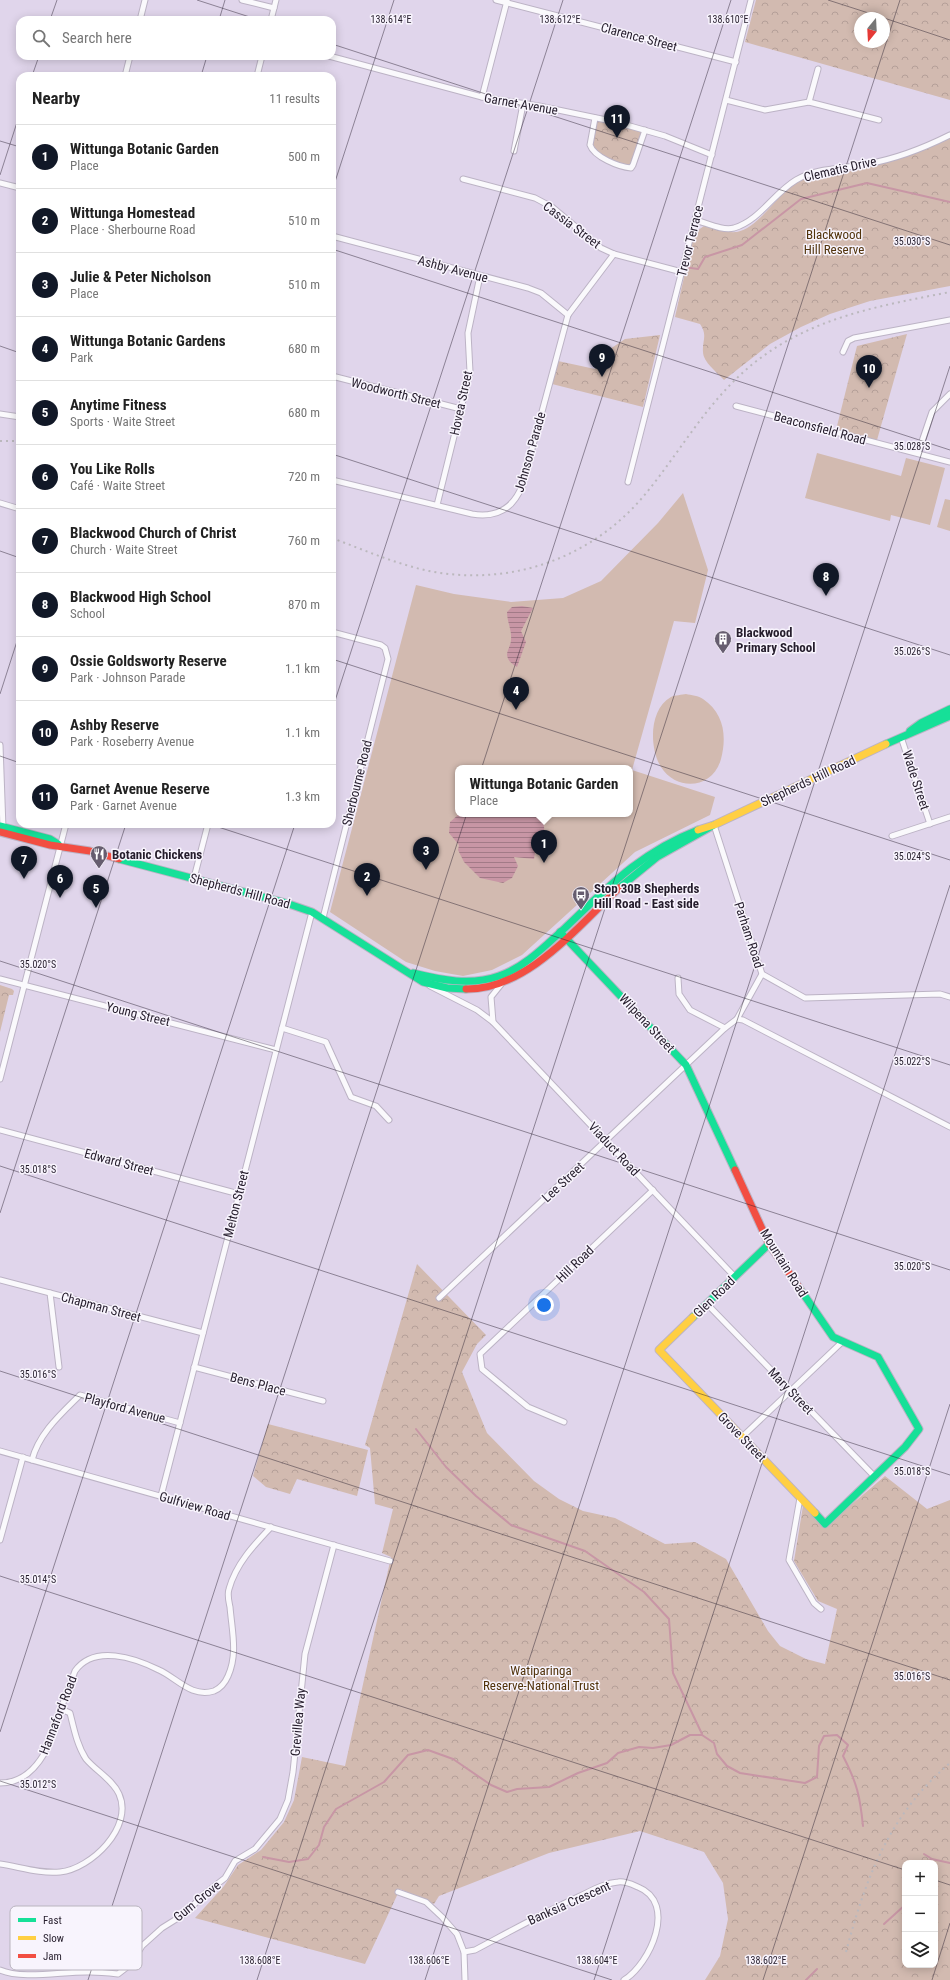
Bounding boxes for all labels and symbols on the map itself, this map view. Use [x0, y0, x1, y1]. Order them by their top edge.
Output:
north arrow [854, 12, 890, 48]
text: 138.614°E [371, 14, 412, 25]
text: 138.612°E [540, 14, 581, 25]
text: 138.610°E [708, 14, 749, 25]
street label: Clarence Street [599, 20, 679, 54]
street label: Garnet Avenue [483, 90, 559, 118]
pin: 11 [604, 105, 630, 138]
street label: Clematis Drive [802, 153, 878, 185]
street label: Cassia Street [540, 199, 604, 252]
street label: Trevor Terrace [674, 204, 706, 278]
park label: Blackwood Hill Reserve [804, 227, 864, 257]
text: 35.030°S [894, 236, 930, 247]
street label: Ashby Avenue [416, 252, 490, 286]
pin: 9 [589, 344, 615, 377]
pin: 10 [856, 355, 882, 388]
street label: Hovea Street [447, 369, 475, 437]
street label: Woodworth Street [350, 375, 443, 411]
street label: Beaconsfield Road [772, 408, 868, 448]
street label: Johnson Parade [511, 410, 549, 494]
text: 35.028°S [894, 441, 930, 452]
pin: 8 [813, 563, 839, 596]
place label: Blackwood Primary School [736, 625, 816, 655]
building icon: Blackwood Primary School [713, 629, 733, 654]
text: 35.026°S [894, 646, 930, 657]
pin: 4 [503, 677, 529, 710]
street label: Sherbourne Road [339, 739, 375, 827]
street label: Wade Street [899, 748, 933, 812]
street label: Shepherds Hill Road [758, 752, 858, 810]
pin: 1 [531, 830, 557, 863]
pin: 3 [413, 837, 439, 870]
restaurant icon: Botanic Chickens [89, 844, 109, 869]
pin: 7 [11, 846, 37, 879]
place label: Botanic Chickens [112, 847, 202, 862]
text: 35.024°S [894, 851, 930, 862]
pin: 2 [354, 863, 380, 896]
pin: 6 [47, 865, 73, 898]
street label: Shepherds Hill Road [188, 870, 292, 912]
pin: 5 [83, 875, 109, 908]
place label: Stop 30B Shepherds Hill Road - East side [594, 881, 699, 911]
bus stop icon: Stop 30B Shepherds Hill Road - East side [571, 885, 591, 910]
street label: Parham Road [731, 900, 767, 970]
text: 35.020°S [20, 959, 56, 970]
street label: Wilpena Street [616, 991, 678, 1055]
street label: Young Street [104, 999, 172, 1029]
text: 35.022°S [894, 1056, 930, 1067]
street label: Viaduct Road [585, 1119, 643, 1179]
street label: Edward Street [83, 1146, 155, 1178]
street label: Lee Street [539, 1159, 587, 1205]
text: 35.018°S [20, 1164, 56, 1175]
street label: Melton Street [220, 1169, 252, 1239]
street label: Mountain Road [757, 1226, 811, 1300]
street label: Hill Road [553, 1243, 597, 1285]
text: 35.020°S [894, 1261, 930, 1272]
street label: Glen Road [690, 1273, 738, 1321]
street label: Chapman Street [59, 1289, 143, 1325]
your location [534, 1295, 554, 1315]
street label: Mary Street [765, 1365, 817, 1418]
text: 35.016°S [20, 1369, 56, 1380]
street label: Bens Place [229, 1369, 287, 1399]
street label: Playford Avenue [83, 1390, 167, 1426]
street label: Grove Street [715, 1409, 769, 1465]
text: 35.018°S [894, 1466, 930, 1477]
street label: Gulfview Road [158, 1489, 232, 1523]
text: 35.014°S [20, 1574, 56, 1585]
park label: Watiparinga Reserve-National Trust [483, 1663, 599, 1693]
text: 35.016°S [894, 1671, 930, 1682]
street label: Hannaford Road [36, 1674, 80, 1756]
street label: Grevillea Way [288, 1687, 309, 1757]
text: 35.012°S [20, 1779, 56, 1790]
street label: Gum Grove [170, 1877, 224, 1925]
street label: Banksia Crescent [525, 1878, 613, 1928]
legend [10, 1906, 142, 1970]
text: Fast [43, 1914, 62, 1927]
text: Slow [43, 1932, 64, 1945]
text: Jam [43, 1950, 62, 1963]
text: 138.608°E [240, 1955, 281, 1966]
text: 138.606°E [409, 1955, 450, 1966]
text: 138.604°E [577, 1955, 618, 1966]
text: 138.602°E [746, 1955, 787, 1966]

